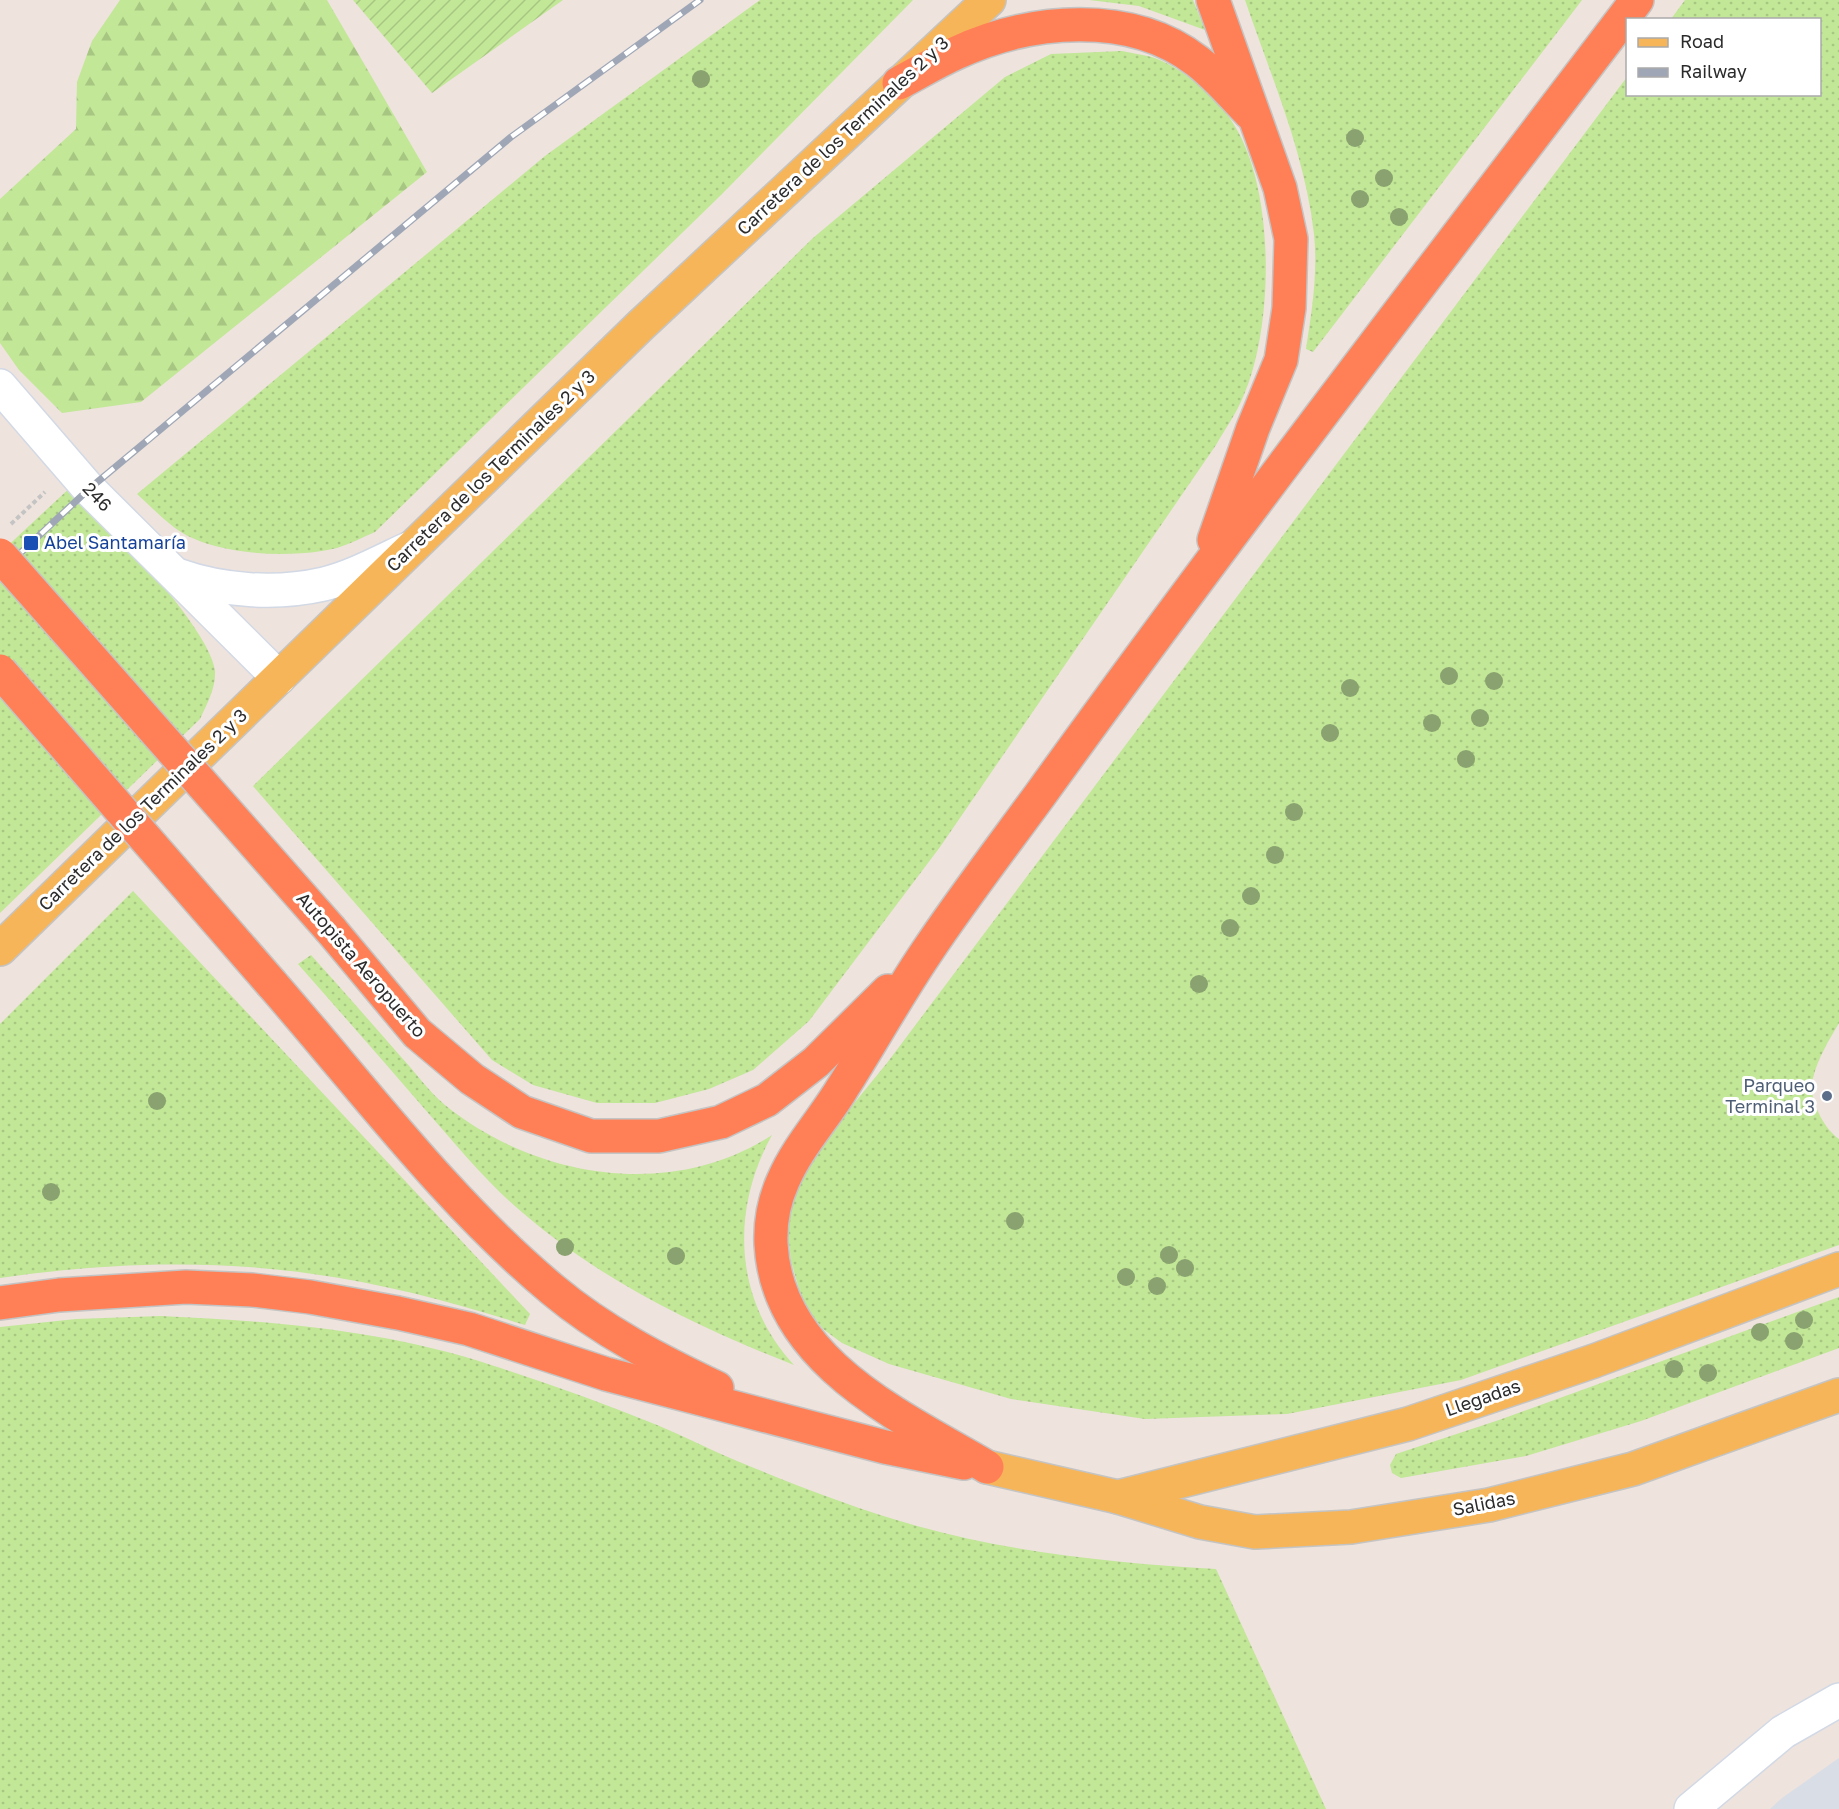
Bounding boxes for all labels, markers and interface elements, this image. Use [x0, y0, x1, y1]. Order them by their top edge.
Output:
legend [1626, 18, 1821, 96]
text: Road [1680, 30, 1724, 52]
street label: Carretera de los Terminales 2 y 3 [732, 31, 953, 239]
text: Railway [1680, 60, 1747, 82]
street label: Carretera de los Terminales 2 y 3 [381, 365, 599, 576]
street label: 246 [79, 477, 117, 516]
place label: Abel Santamaría [44, 531, 186, 553]
marker: Abel Santamaría [22, 534, 40, 552]
street label: Carretera de los Terminales 2 y 3 [33, 704, 251, 915]
street label: Autopista Aeropuerto [293, 887, 431, 1042]
place label: Parqueo Terminal 3 [1725, 1074, 1815, 1117]
marker: Parqueo Terminal 3 [1820, 1089, 1834, 1103]
street label: Llegadas [1442, 1374, 1523, 1420]
street label: Salidas [1451, 1486, 1517, 1520]

